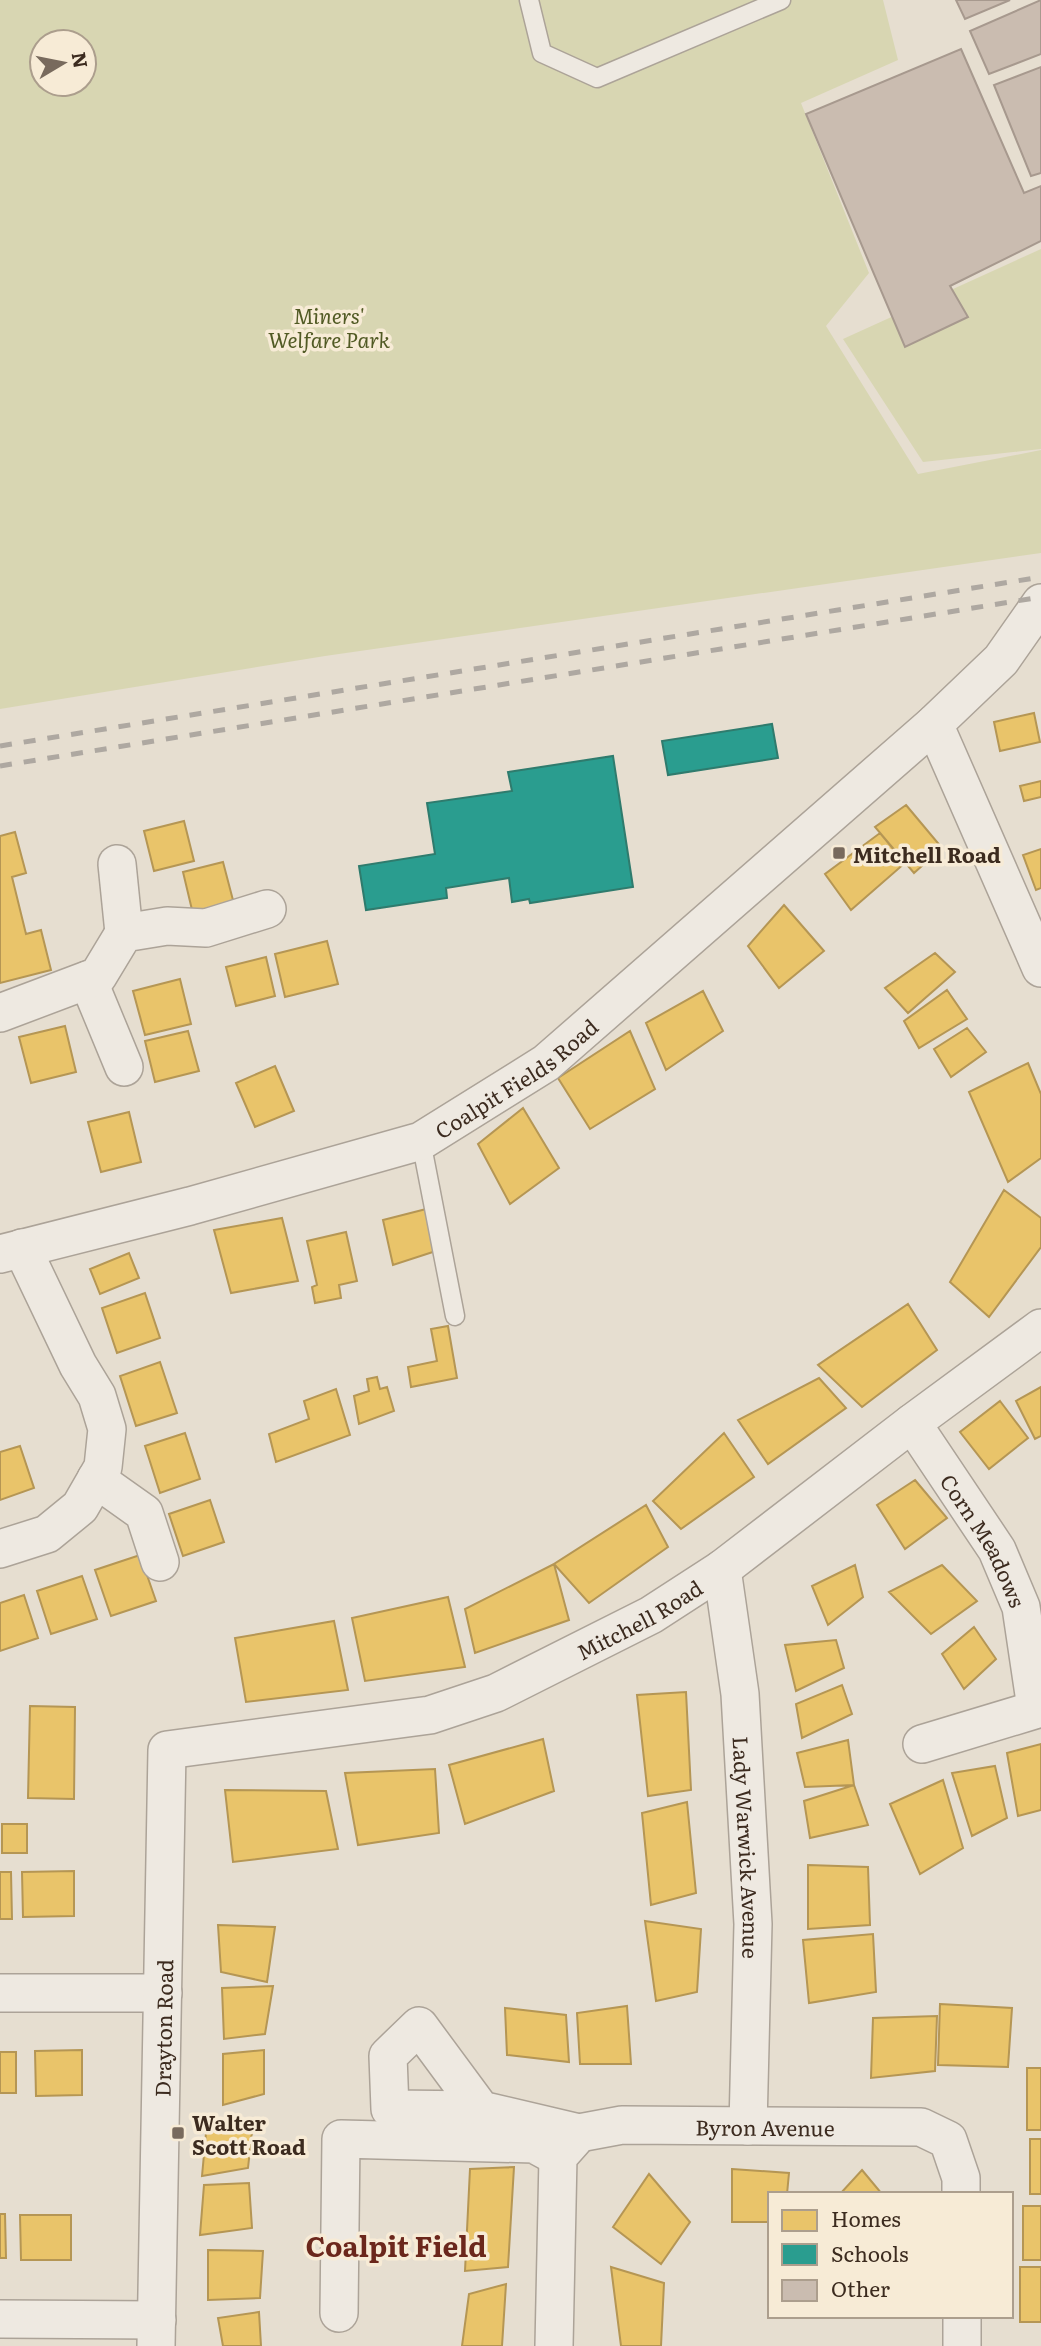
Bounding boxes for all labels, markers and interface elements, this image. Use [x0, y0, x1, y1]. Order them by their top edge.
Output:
north arrow [28, 28, 98, 98]
text: N [66, 50, 96, 70]
park label: Miners' Welfare Park [268, 299, 390, 354]
place label: Mitchell Road [853, 838, 1001, 869]
marker: Mitchell Road [831, 845, 847, 861]
street label: Coalpit Fields Road [428, 1010, 604, 1145]
street label: Corn Meadows [934, 1467, 1035, 1611]
street label: Mitchell Road [570, 1571, 708, 1666]
street label: Lady Warwick Avenue [727, 1735, 769, 1959]
street label: Drayton Road [145, 1959, 179, 2097]
place label: Walter Scott Road [192, 2106, 306, 2161]
street label: Byron Avenue [695, 2110, 835, 2142]
marker: Walter Scott Road [170, 2125, 186, 2141]
legend [768, 2192, 1013, 2318]
text: Homes [831, 2202, 901, 2233]
district label: Coalpit Field [305, 2224, 487, 2266]
text: Schools [831, 2237, 909, 2268]
text: Other [831, 2272, 890, 2303]

